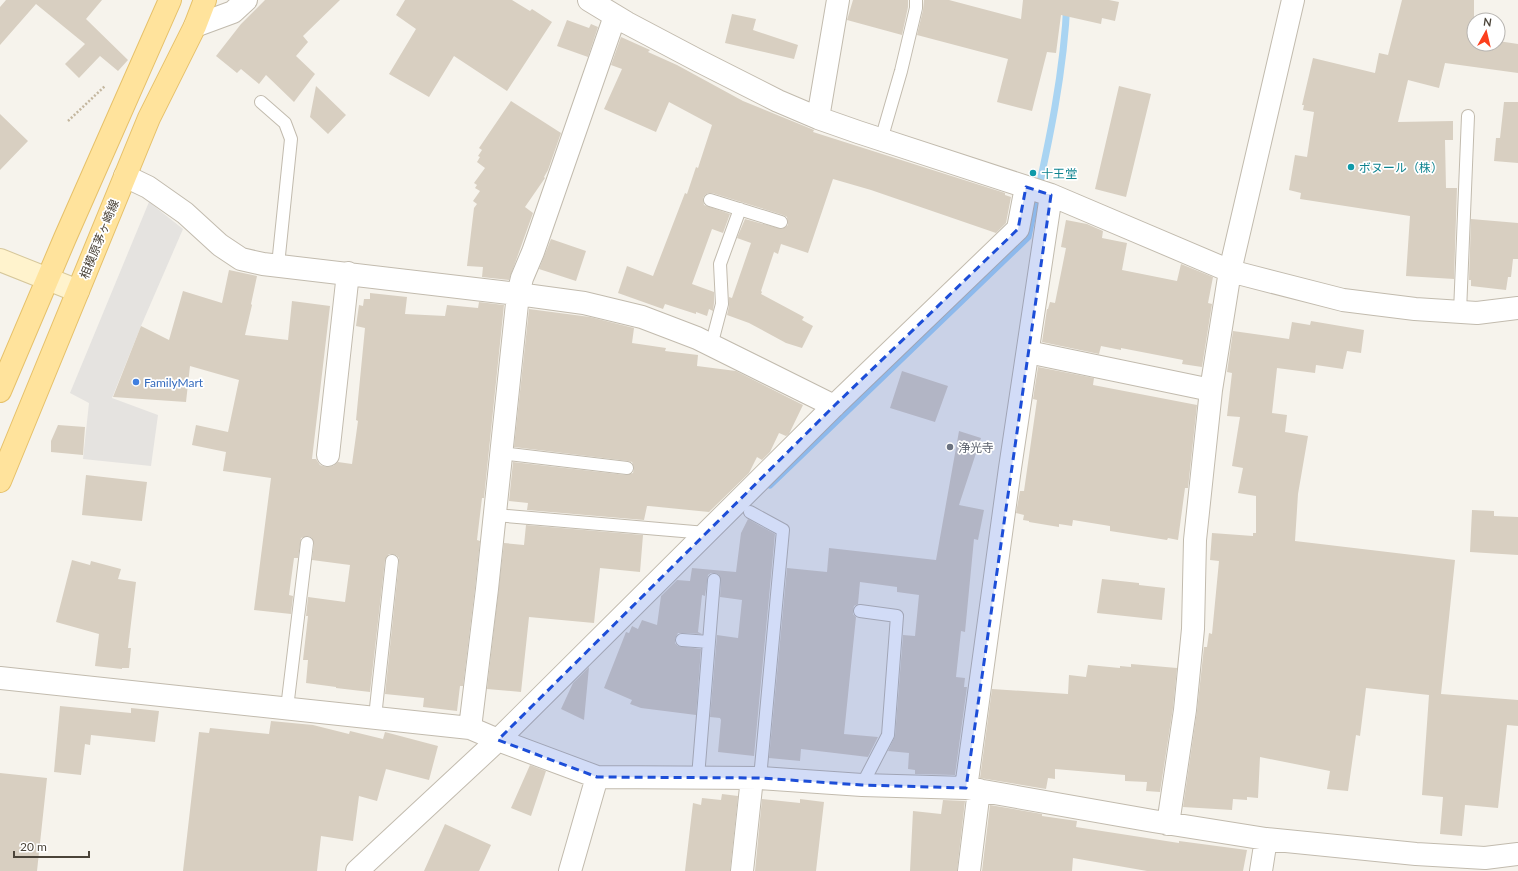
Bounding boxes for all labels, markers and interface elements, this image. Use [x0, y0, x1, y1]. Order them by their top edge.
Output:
north arrow [1466, 12, 1506, 52]
text: N [1482, 15, 1493, 29]
place label: ボヌール（株） [1359, 160, 1443, 175]
marker: ボヌール（株） [1346, 162, 1356, 172]
place label: 十王堂 [1041, 166, 1077, 181]
marker: 十王堂 [1028, 168, 1038, 178]
street label: 相模原茅ヶ崎線 [76, 197, 122, 281]
place label: FamilyMart [144, 375, 204, 390]
marker: FamilyMart [131, 377, 141, 387]
place label: 浄光寺 [958, 440, 994, 455]
marker: 浄光寺 [945, 442, 955, 452]
scale bar [14, 833, 89, 859]
text: 20 m [20, 839, 47, 854]

